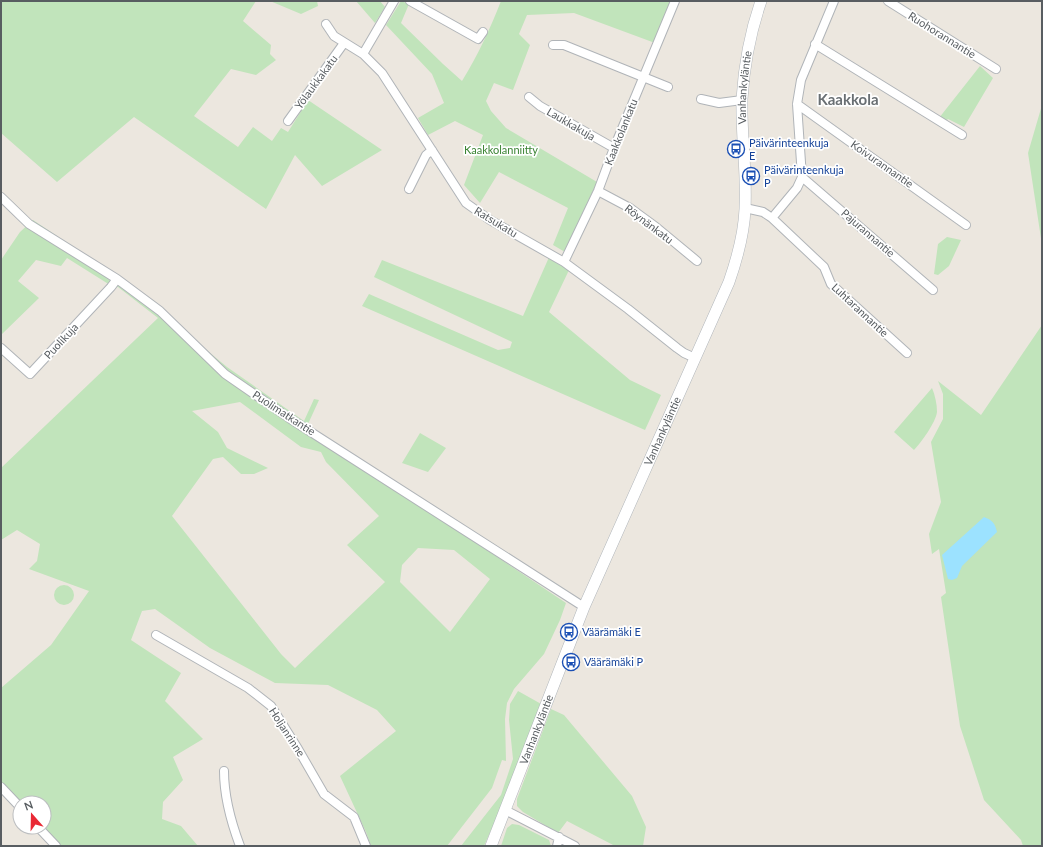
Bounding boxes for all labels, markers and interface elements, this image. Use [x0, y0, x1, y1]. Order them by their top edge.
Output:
street label: Ruohorannantie [906, 9, 979, 61]
street label: Vanhankyläntie [735, 49, 754, 125]
street label: Yölaukkakatu [292, 52, 340, 111]
district label: Kaakkola [817, 90, 879, 108]
street label: Kaakkolankatu [601, 97, 640, 167]
street label: Laukkakuja [545, 105, 598, 143]
place label: Päivärinteenkuja E [749, 136, 829, 162]
street label: Koivurannantie [849, 137, 916, 190]
bus stop icon: Päivärinteenkuja E [726, 139, 746, 159]
park label: Kaakkolanniitty [464, 143, 538, 156]
place label: Päivärinteenkuja P [764, 163, 844, 189]
bus stop icon: Päivärinteenkuja P [741, 166, 761, 186]
street label: Röynänkatu [623, 201, 676, 246]
street label: Ratsukatu [472, 204, 520, 240]
street label: Pajurannantie [839, 206, 898, 259]
street label: Luhtarannantie [829, 280, 892, 339]
street label: Puolikuja [41, 320, 80, 361]
street label: Puolimatkantie [250, 387, 318, 438]
street label: Vanhankyläntie [641, 394, 683, 467]
bus stop icon: Väärämäki E [559, 622, 579, 642]
place label: Väärämäki E [582, 625, 641, 638]
bus stop icon: Väärämäki P [561, 652, 581, 672]
place label: Väärämäki P [584, 655, 644, 668]
street label: Vanhankyläntie [516, 692, 555, 766]
street label: Holjanrinne [267, 705, 308, 759]
north arrow [12, 795, 52, 835]
text: N [22, 798, 35, 813]

